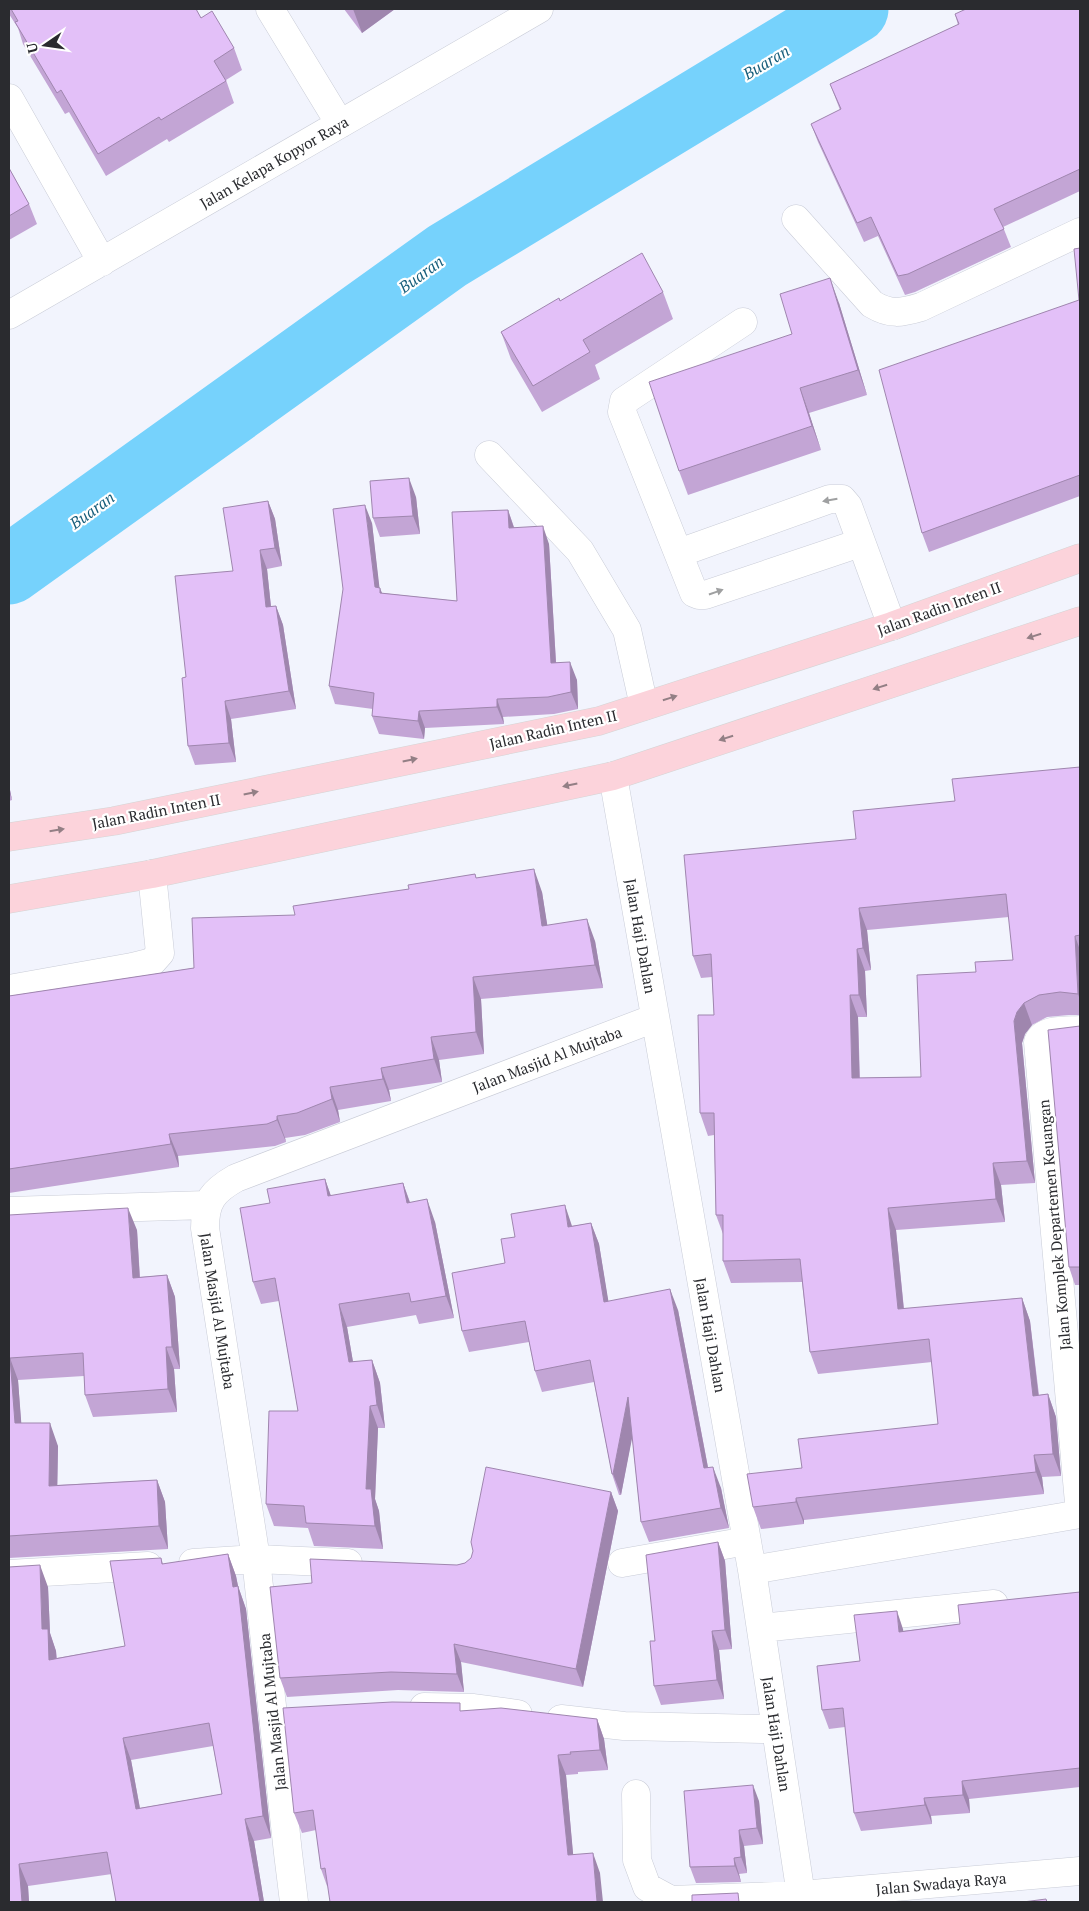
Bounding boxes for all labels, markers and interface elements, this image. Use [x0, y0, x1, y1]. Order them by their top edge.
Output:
north arrow [20, 20, 70, 70]
water label: Buaran [738, 40, 793, 85]
text: U [21, 41, 42, 55]
street label: Jalan Kelapa Kopyor Raya [196, 111, 352, 213]
water label: Buaran [393, 250, 448, 298]
water label: Buaran [64, 486, 119, 534]
one-way arrow [822, 497, 838, 505]
street label: Jalan Radin Inten II [874, 576, 1004, 640]
one-way arrow [709, 587, 724, 595]
one-way arrow [1026, 632, 1041, 640]
one-way arrow [872, 684, 887, 691]
one-way arrow [663, 694, 678, 702]
street label: Jalan Radin Inten II [487, 705, 619, 753]
one-way arrow [718, 735, 733, 743]
one-way arrow [402, 755, 418, 763]
one-way arrow [562, 781, 578, 789]
one-way arrow [243, 788, 259, 796]
street label: Jalan Radin Inten II [90, 789, 222, 833]
one-way arrow [49, 825, 65, 833]
street label: Jalan Haji Dahlan [621, 877, 661, 995]
street label: Jalan Masjid Al Mujtaba [470, 1021, 625, 1097]
street label: Jalan Komplek Departemen Keuangan [1033, 1099, 1075, 1351]
street label: Jalan Masjid Al Mujtaba [196, 1231, 240, 1391]
street label: Jalan Haji Dahlan [691, 1276, 731, 1394]
street label: Jalan Masjid Al Mujtaba [254, 1632, 290, 1792]
street label: Jalan Haji Dahlan [758, 1675, 796, 1793]
street label: Jalan Swadaya Raya [875, 1867, 1007, 1899]

